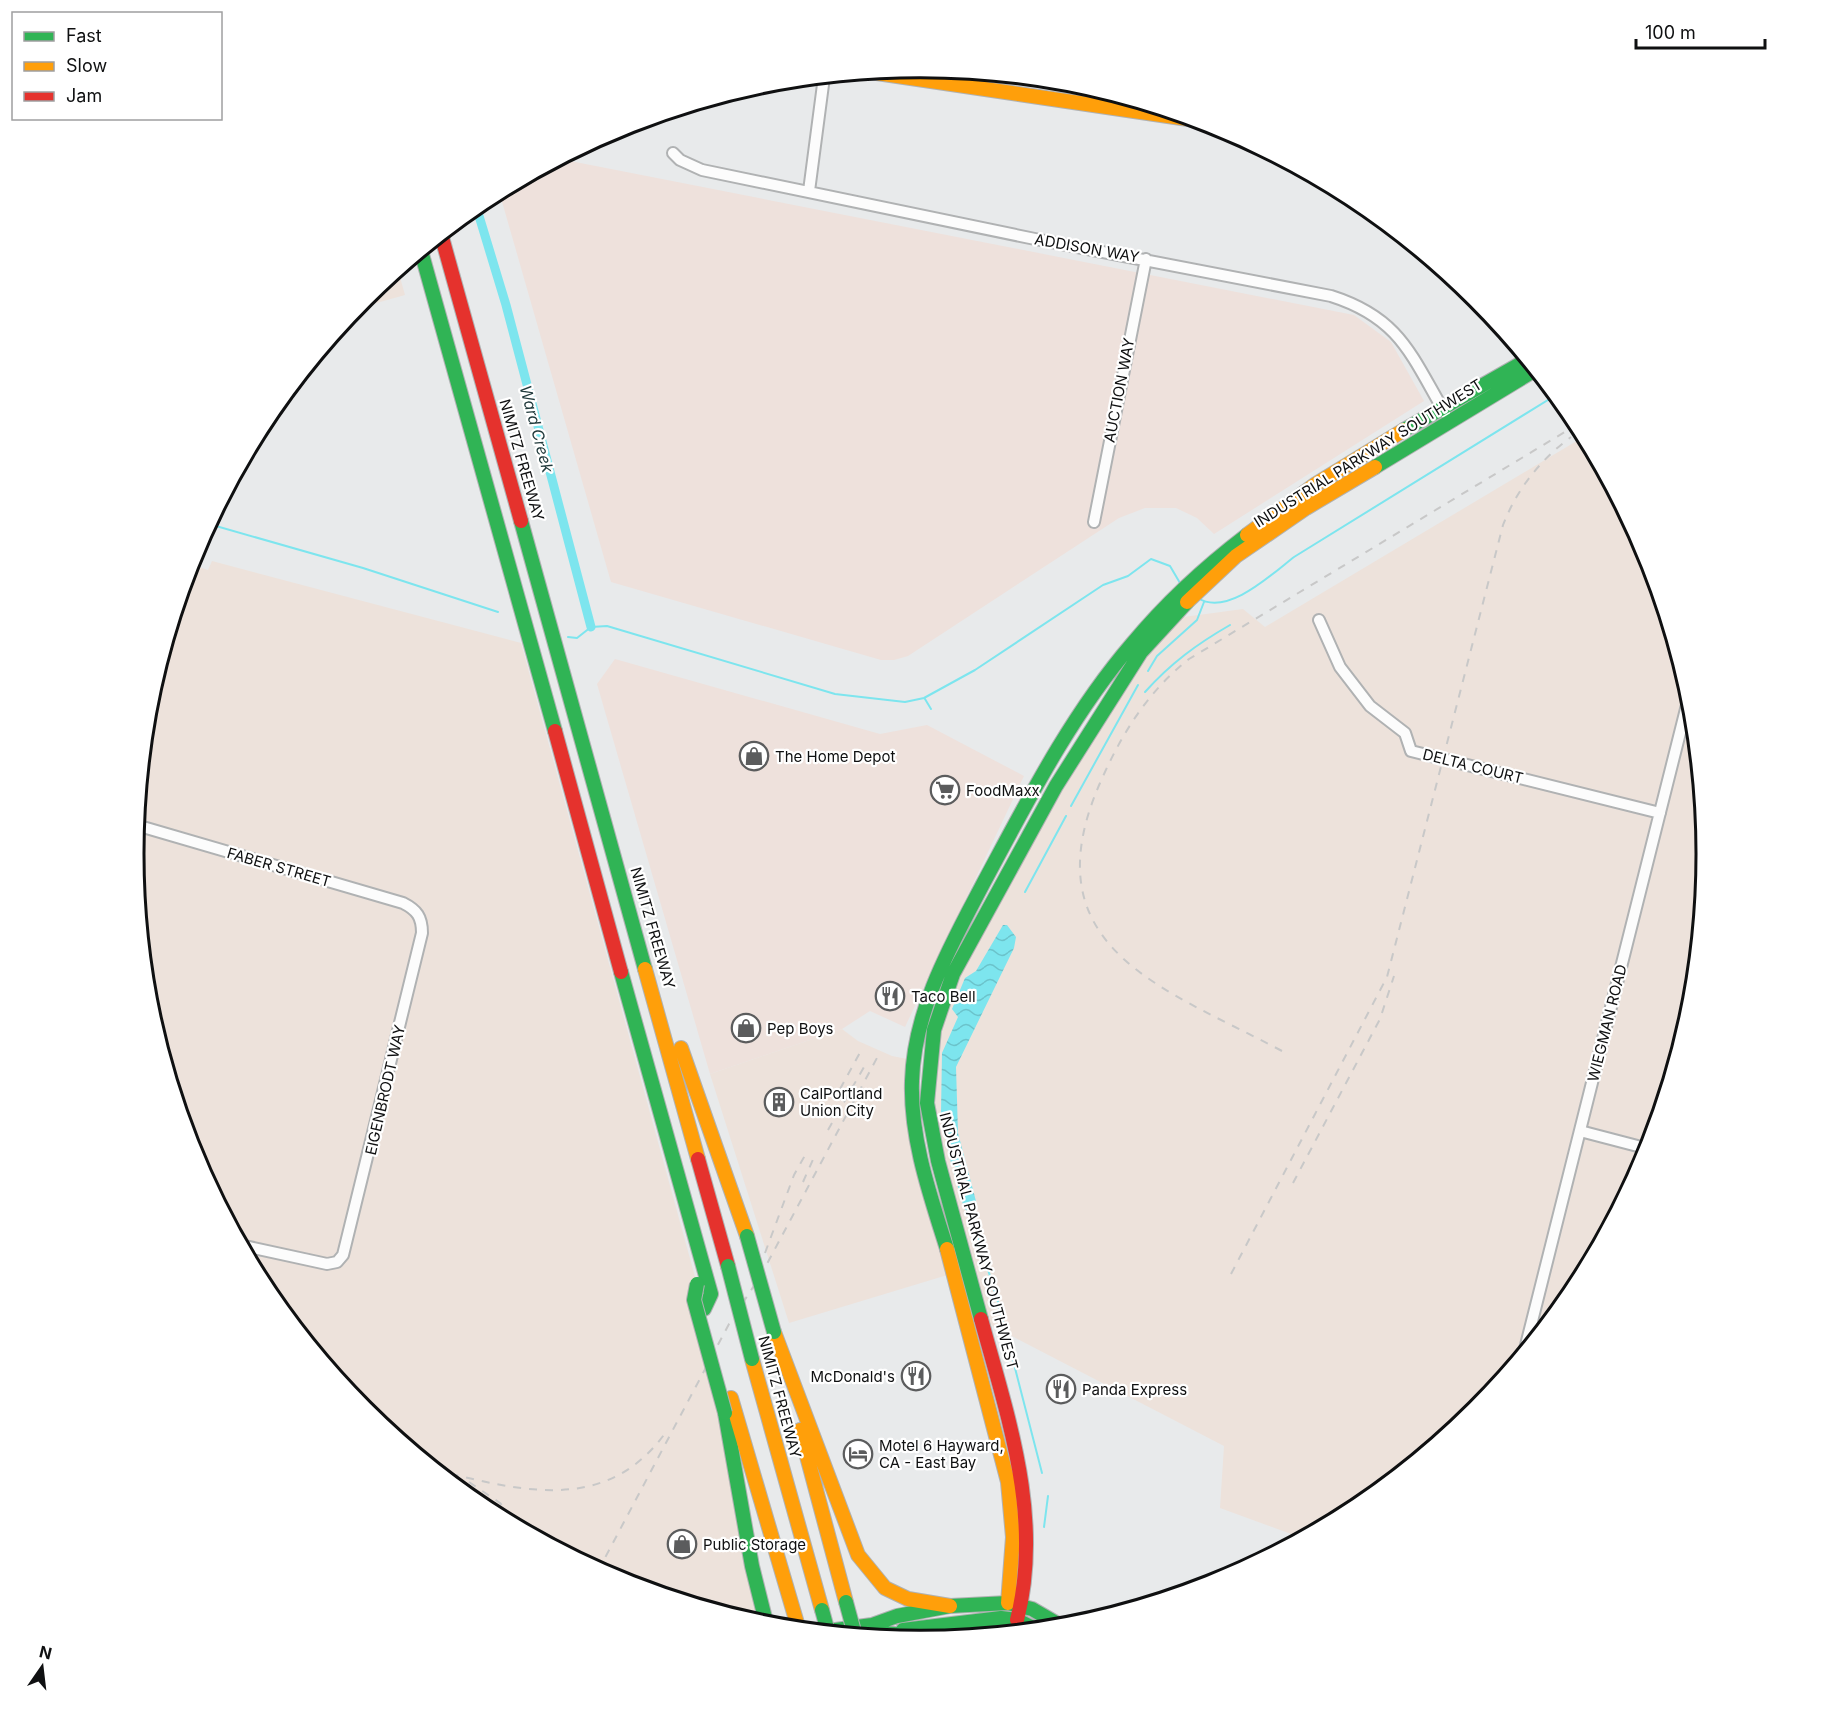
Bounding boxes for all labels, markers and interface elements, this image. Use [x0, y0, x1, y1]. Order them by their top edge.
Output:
legend [12, 12, 222, 120]
scale bar [1636, 12, 1765, 50]
text: 100 m [1645, 22, 1696, 43]
text: Fast [66, 25, 102, 46]
text: Slow [66, 55, 107, 76]
text: Jam [66, 85, 102, 106]
street label: ADDISON WAY [1033, 229, 1141, 267]
street label: AUCTION WAY [1100, 336, 1138, 444]
street label: INDUSTRIAL PARKWAY SOUTHWEST [1250, 375, 1486, 531]
water label: Ward Creek [516, 383, 558, 475]
street label: NIMITZ FREEWAY [495, 397, 549, 523]
shop icon: The Home Depot [738, 740, 770, 772]
street label: DELTA COURT [1421, 744, 1525, 788]
place label: The Home Depot [775, 747, 896, 766]
supermarket icon: FoodMaxx [929, 774, 961, 806]
place label: FoodMaxx [966, 781, 1040, 800]
street label: FABER STREET [225, 843, 333, 891]
street label: NIMITZ FREEWAY [626, 865, 680, 991]
street label: WIEGMAN ROAD [1583, 962, 1631, 1084]
restaurant icon: Taco Bell [874, 980, 906, 1012]
place label: Taco Bell [911, 987, 976, 1006]
shop icon: Pep Boys [730, 1012, 762, 1044]
place label: Pep Boys [767, 1019, 834, 1038]
street label: EIGENBRODT WAY [361, 1023, 409, 1157]
place label: CalPortland Union City [800, 1084, 882, 1120]
building icon: CalPortland Union City [763, 1086, 795, 1118]
street label: INDUSTRIAL PARKWAY SOUTHWEST [935, 1110, 1023, 1372]
street label: NIMITZ FREEWAY [754, 1334, 806, 1460]
restaurant icon: McDonald's [900, 1360, 932, 1392]
place label: McDonald's [811, 1367, 895, 1386]
restaurant icon: Panda Express [1045, 1373, 1077, 1405]
place label: Panda Express [1082, 1380, 1187, 1399]
place label: Motel 6 Hayward, CA - East Bay [879, 1436, 1004, 1472]
hotel icon: Motel 6 Hayward, CA - East Bay [842, 1438, 874, 1470]
shop icon: Public Storage [666, 1528, 698, 1560]
place label: Public Storage [703, 1535, 806, 1554]
north arrow [12, 1637, 72, 1697]
text: N [37, 1641, 54, 1664]

